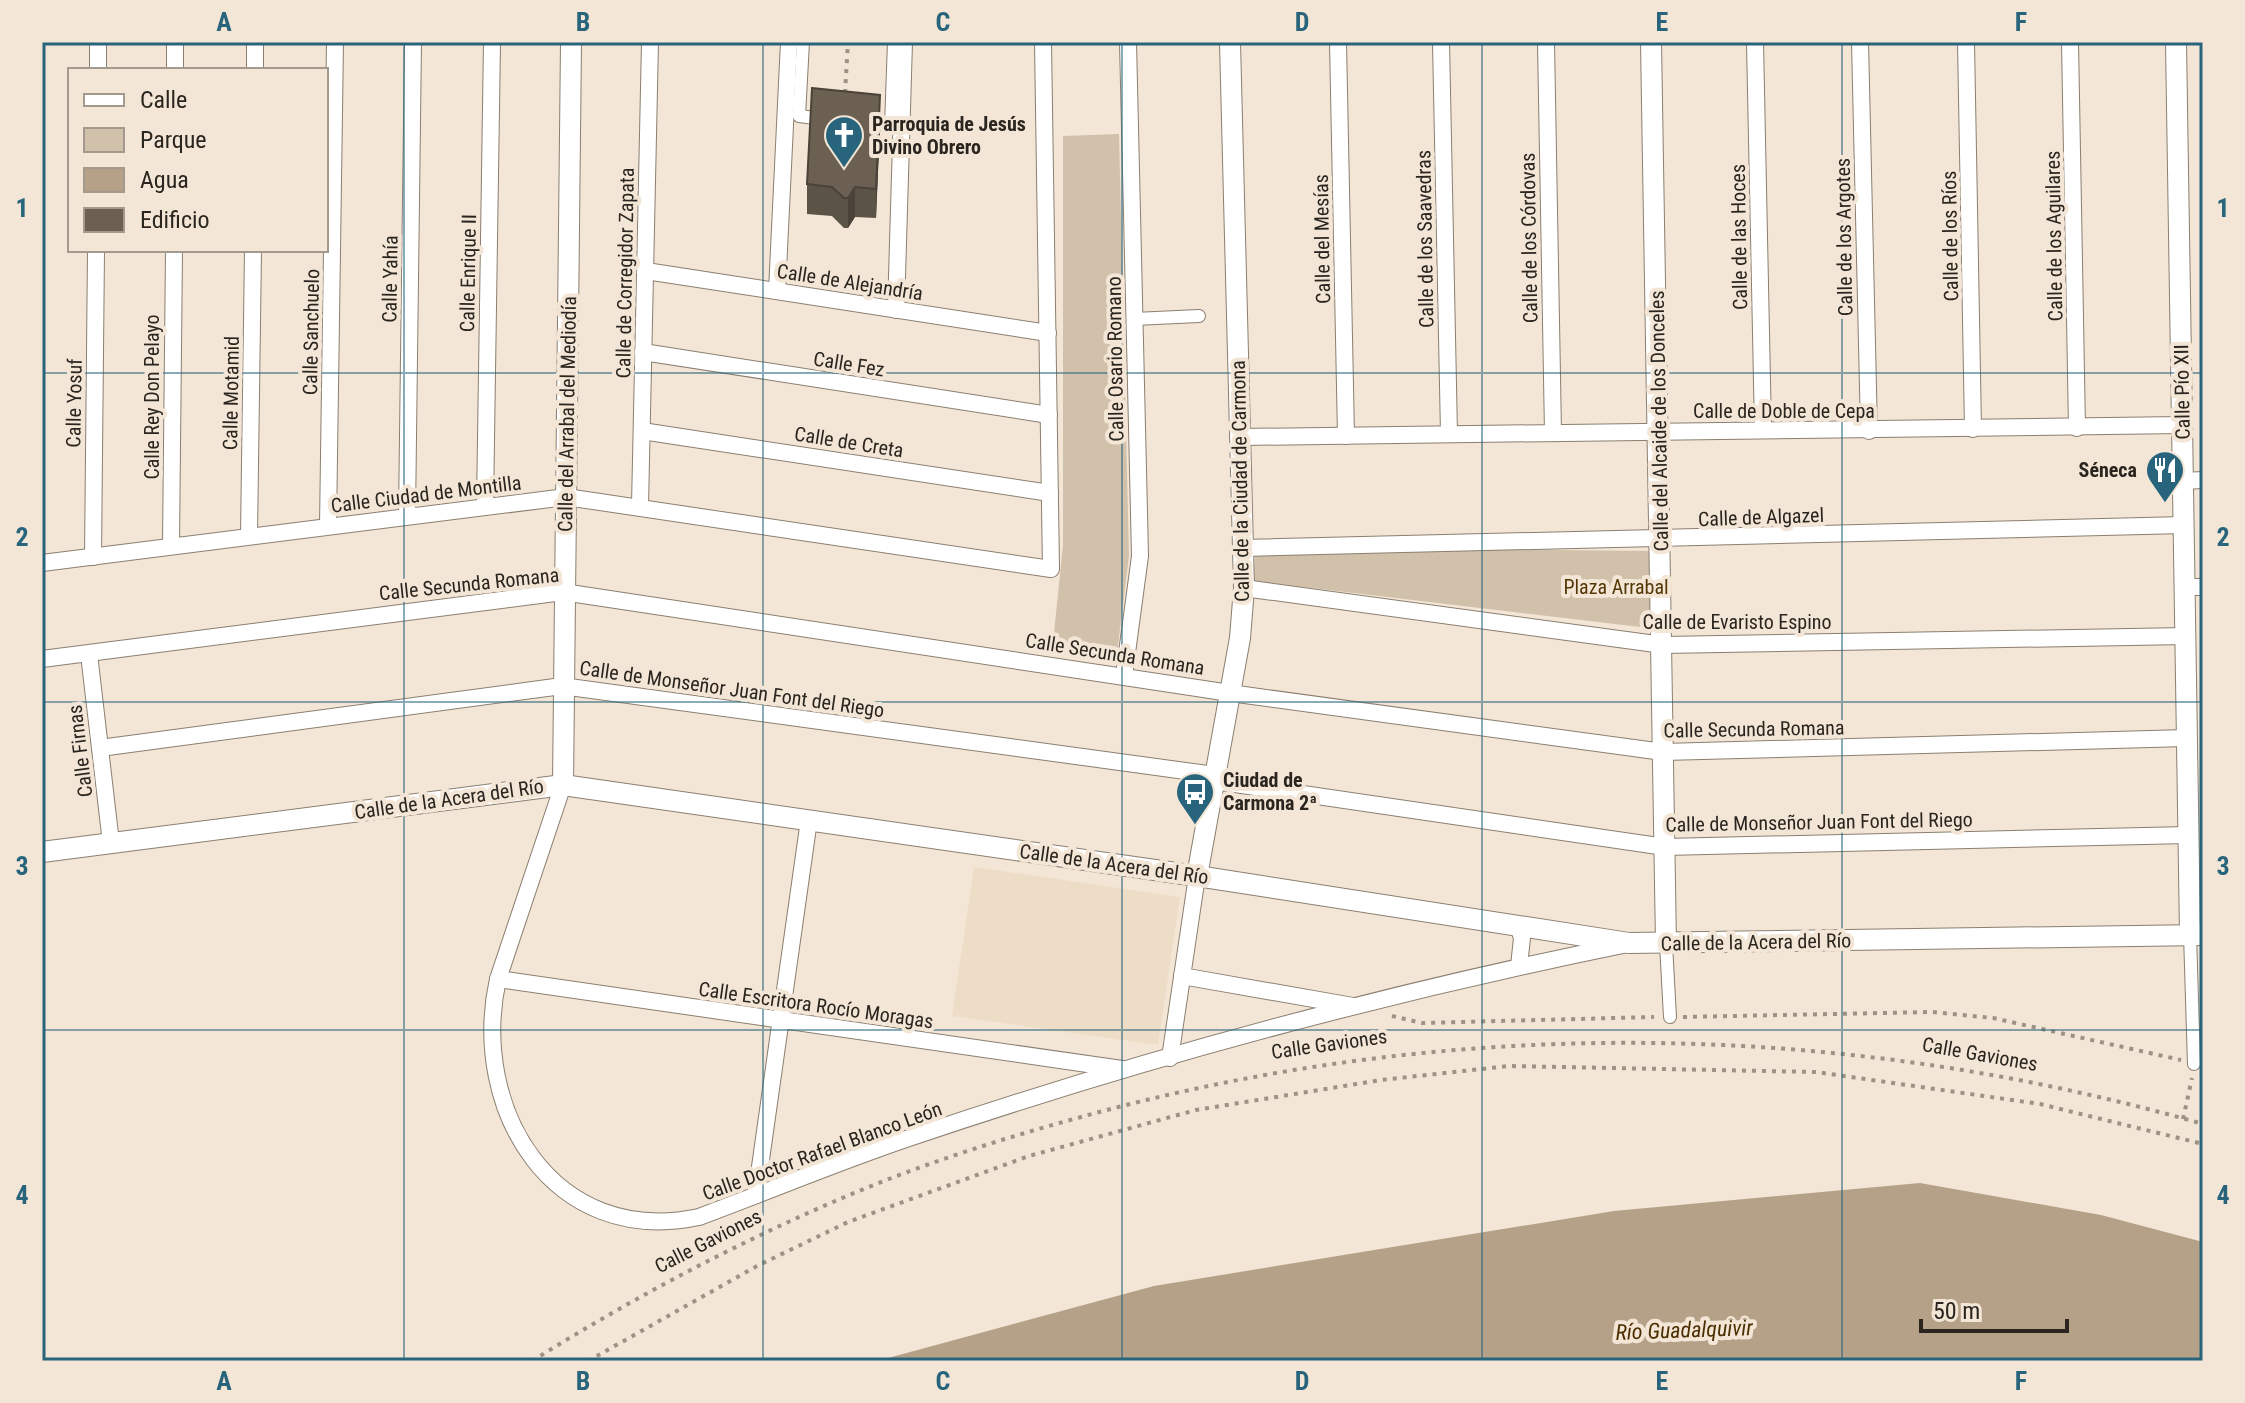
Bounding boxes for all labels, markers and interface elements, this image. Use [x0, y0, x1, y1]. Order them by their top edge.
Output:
text: A [216, 7, 232, 37]
text: B [576, 7, 590, 37]
text: C [936, 7, 951, 37]
text: D [1295, 7, 1309, 37]
text: E [1656, 7, 1669, 37]
text: F [2015, 7, 2027, 37]
legend [68, 68, 328, 252]
text: Calle [140, 86, 187, 114]
place label: Parroquia de Jesús Divino Obrero [872, 112, 1026, 159]
church icon: Parroquia de Jesús Divino Obrero [823, 114, 865, 169]
text: Parque [140, 126, 207, 154]
street label: Calle de los Saavedras [1411, 150, 1439, 328]
street label: Calle de los Aguilares [2041, 151, 2067, 321]
street label: Calle de los Córdovas [1516, 153, 1542, 323]
street label: Calle de los Argotes [1831, 158, 1857, 316]
street label: Calle de las Hoces [1726, 164, 1752, 310]
text: Agua [140, 166, 189, 194]
street label: Calle de Corregidor Zapata [611, 167, 639, 379]
street label: Calle de los Ríos [1937, 170, 1963, 302]
street label: Calle del Mesías [1309, 174, 1335, 304]
text: 1 [15, 193, 29, 223]
text: 1 [2216, 193, 2230, 223]
text: Edificio [140, 206, 210, 234]
street label: Calle Enrique II [455, 214, 481, 332]
street label: Calle Yahía [377, 235, 403, 323]
street label: Calle de Alejandría [775, 259, 925, 305]
street label: Calle Sanchuelo [298, 269, 324, 395]
street label: Calle Osario Romano [1102, 276, 1128, 442]
street label: Calle del Alcaide de los Donceles [1645, 290, 1673, 552]
street label: Calle del Arrabal del Mediodía [553, 296, 581, 532]
street label: Calle Rey Don Pelayo [140, 314, 164, 480]
street label: Calle Motamid [218, 336, 244, 450]
street label: Calle Pío XII [2169, 344, 2195, 440]
street label: Calle Fez [812, 347, 886, 381]
street label: Calle Yosuf [61, 358, 87, 448]
street label: Calle de la Ciudad de Carmona [1226, 360, 1254, 602]
street label: Calle de Doble de Cepa [1693, 399, 1875, 423]
street label: Calle de Creta [793, 422, 905, 462]
restaurant icon: Séneca [2144, 449, 2186, 504]
place label: Séneca [2079, 458, 2137, 482]
street label: Calle Ciudad de Montilla [329, 470, 523, 518]
street label: Calle de Algazel [1698, 503, 1824, 531]
text: 2 [15, 522, 29, 552]
text: 2 [2216, 522, 2230, 552]
street label: Calle Secunda Romana [378, 563, 560, 605]
park label: Plaza Arrabal [1563, 575, 1669, 599]
street label: Calle de Evaristo Espino [1642, 610, 1832, 634]
street label: Calle Secunda Romana [1024, 628, 1206, 680]
street label: Calle de Monseñor Juan Font del Riego [578, 656, 886, 722]
street label: Calle Firnas [62, 704, 98, 798]
street label: Calle Secunda Romana [1663, 715, 1845, 743]
place label: Ciudad de Carmona 2ª [1223, 768, 1317, 815]
bus stop icon: Ciudad de Carmona 2ª [1174, 771, 1216, 826]
street label: Calle de la Acera del Río [353, 774, 545, 824]
street label: Calle de Monseñor Juan Font del Riego [1665, 807, 1973, 837]
street label: Calle de la Acera del Río [1018, 839, 1210, 889]
text: 3 [15, 851, 29, 881]
text: 3 [2216, 851, 2230, 881]
street label: Calle de la Acera del Río [1661, 928, 1851, 956]
street label: Calle Escritora Rocío Moragas [697, 977, 935, 1033]
street label: Calle Gaviones [1270, 1024, 1388, 1064]
street label: Calle Gaviones [1920, 1032, 2040, 1076]
street label: Calle Doctor Rafael Blanco León [699, 1096, 945, 1206]
text: 4 [15, 1180, 29, 1210]
text: 4 [2216, 1180, 2230, 1210]
street label: Calle Gaviones [651, 1204, 765, 1278]
scale bar [1921, 1283, 2067, 1333]
text: 50 m [1933, 1297, 1980, 1325]
water label: Río Guadalquivir [1615, 1315, 1754, 1345]
text: A [216, 1366, 232, 1396]
text: B [576, 1366, 590, 1396]
text: C [936, 1366, 951, 1396]
text: D [1295, 1366, 1309, 1396]
text: E [1656, 1366, 1669, 1396]
text: F [2015, 1366, 2027, 1396]

